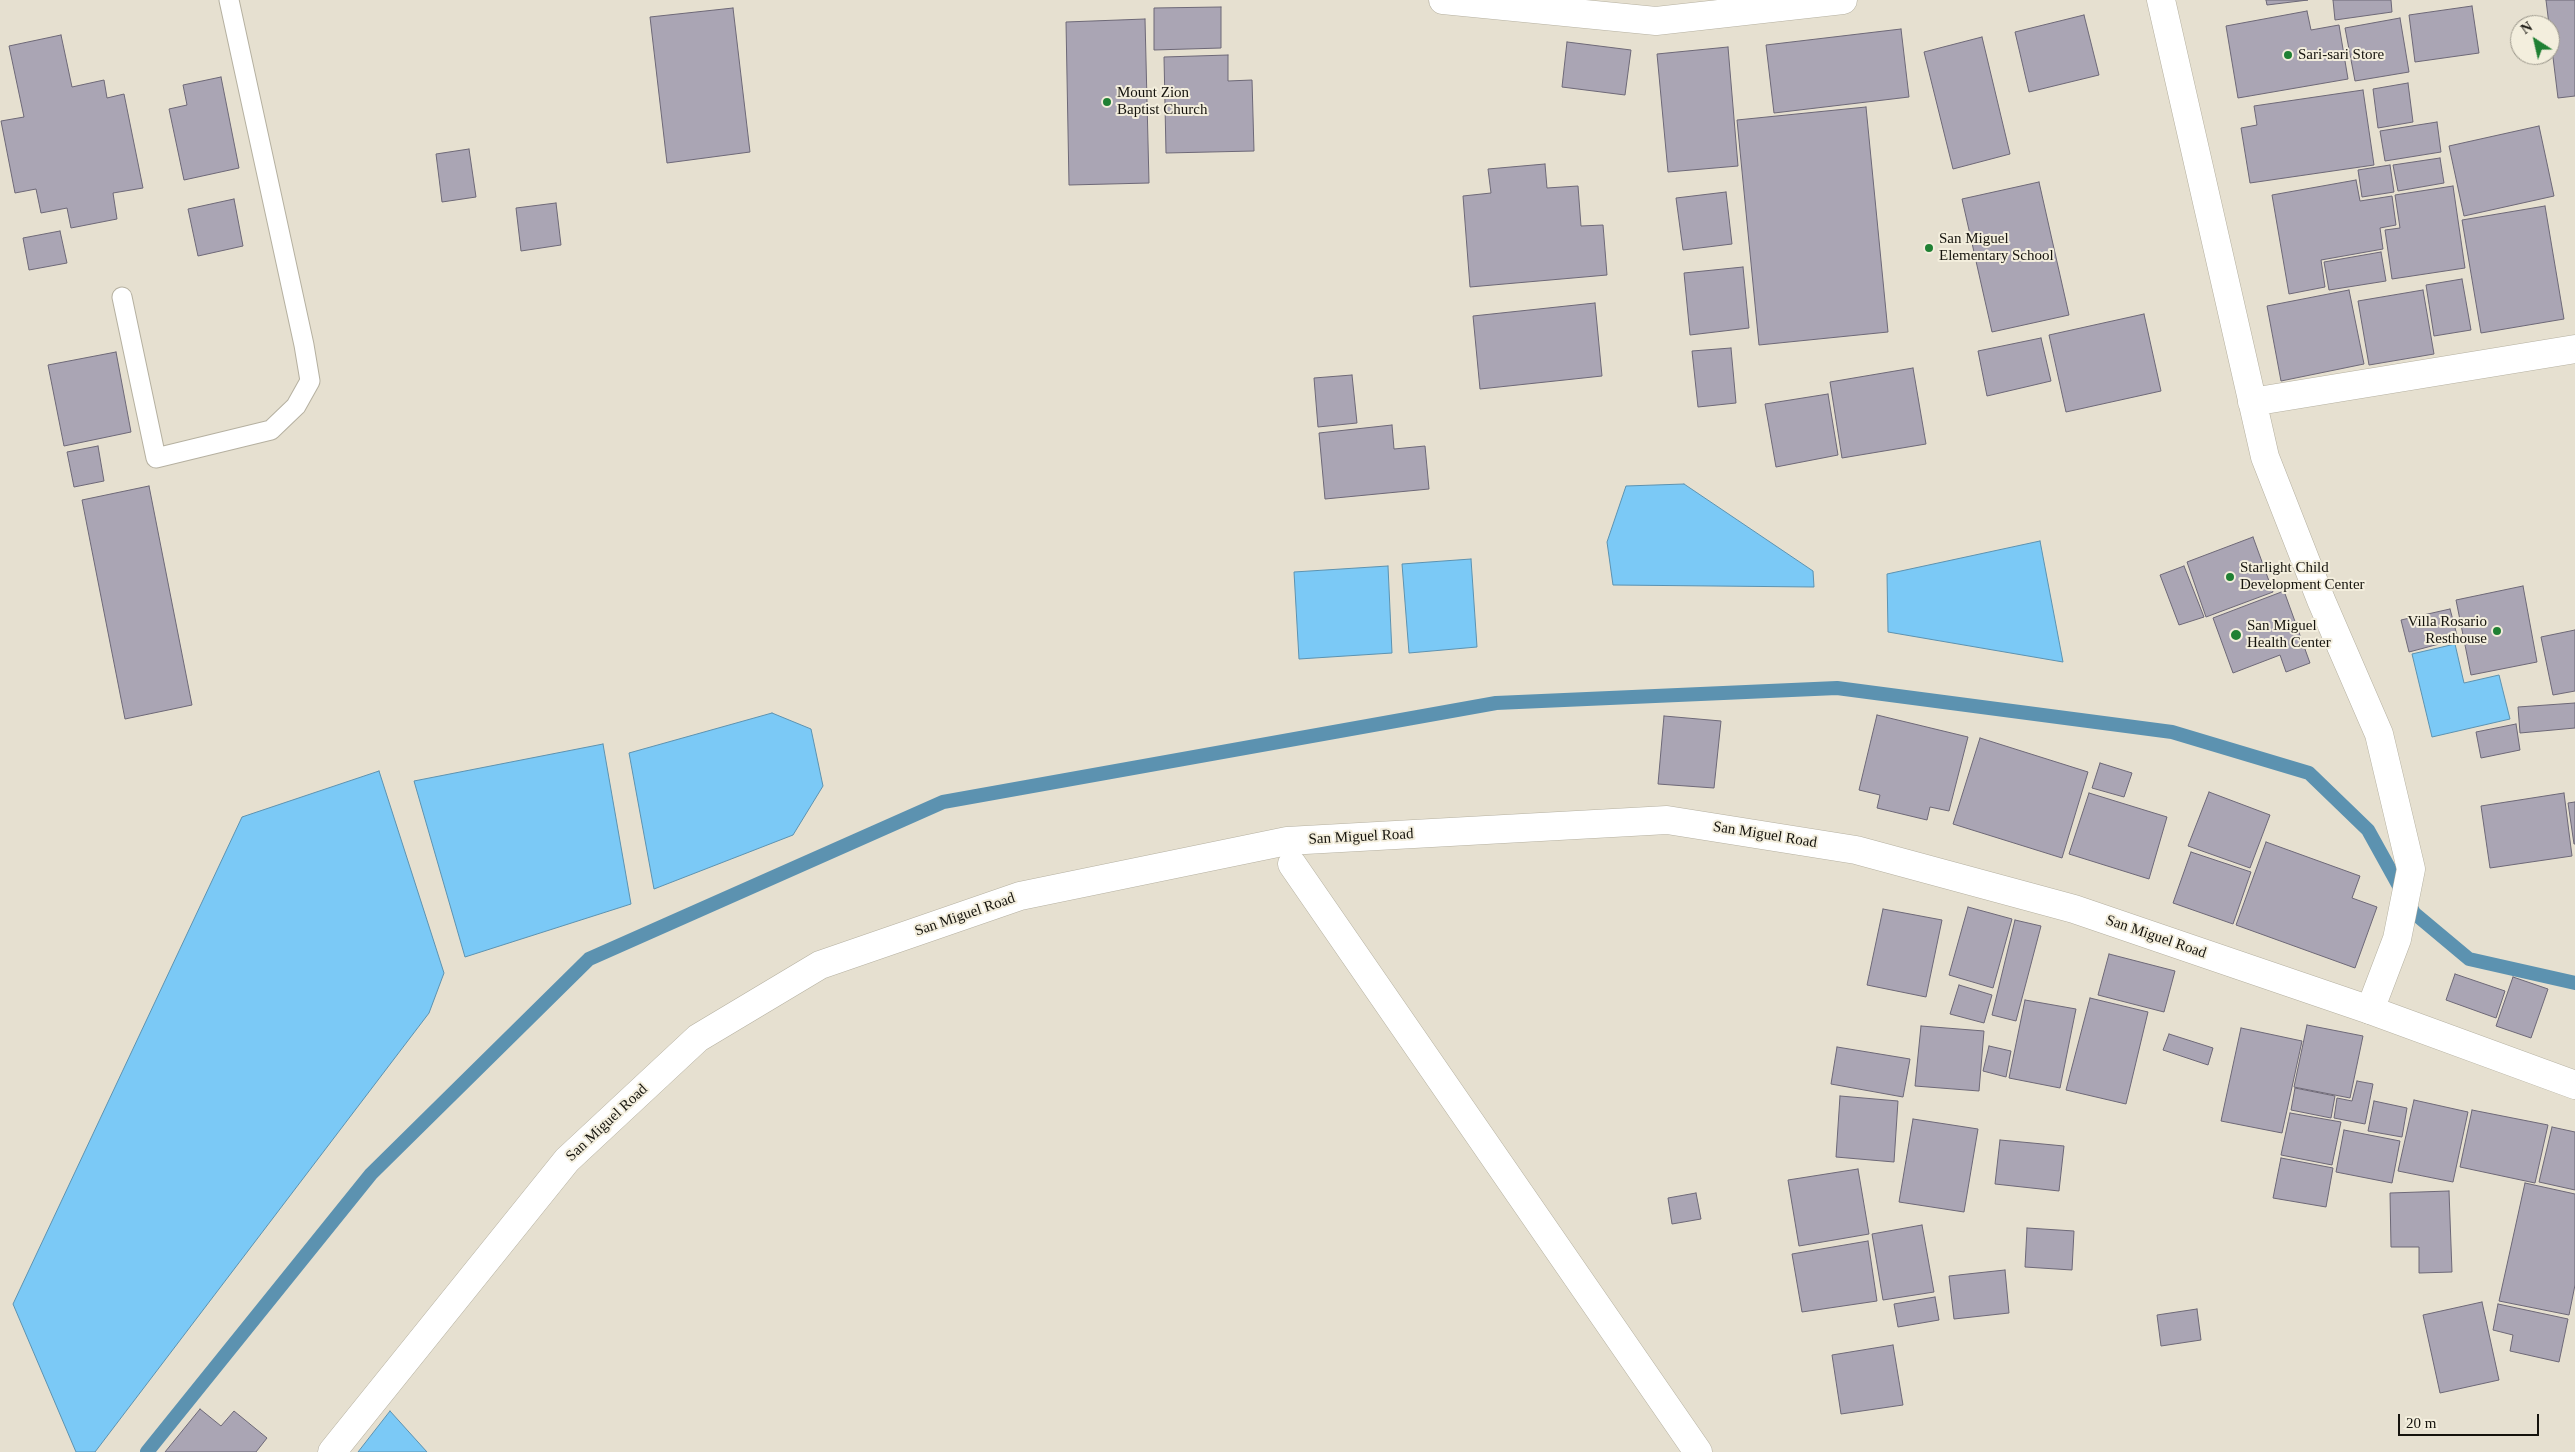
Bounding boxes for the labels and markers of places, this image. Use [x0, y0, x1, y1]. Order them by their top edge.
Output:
place label: Sari-sari Store [2298, 46, 2384, 64]
marker: Sari-sari Store [2282, 49, 2294, 61]
place label: Mount Zion Baptist Church [1117, 84, 1207, 119]
marker: Mount Zion Baptist Church [1101, 96, 1113, 108]
place label: San Miguel Elementary School [1939, 230, 2054, 265]
marker: San Miguel Elementary School [1923, 242, 1935, 254]
place label: Starlight Child Development Center [2240, 559, 2365, 594]
marker: Starlight Child Development Center [2224, 571, 2236, 583]
place label: Villa Rosario Resthouse [2407, 613, 2487, 648]
place label: San Miguel Health Center [2247, 617, 2331, 652]
marker: Villa Rosario Resthouse [2491, 625, 2503, 637]
marker: San Miguel Health Center [2229, 628, 2243, 642]

